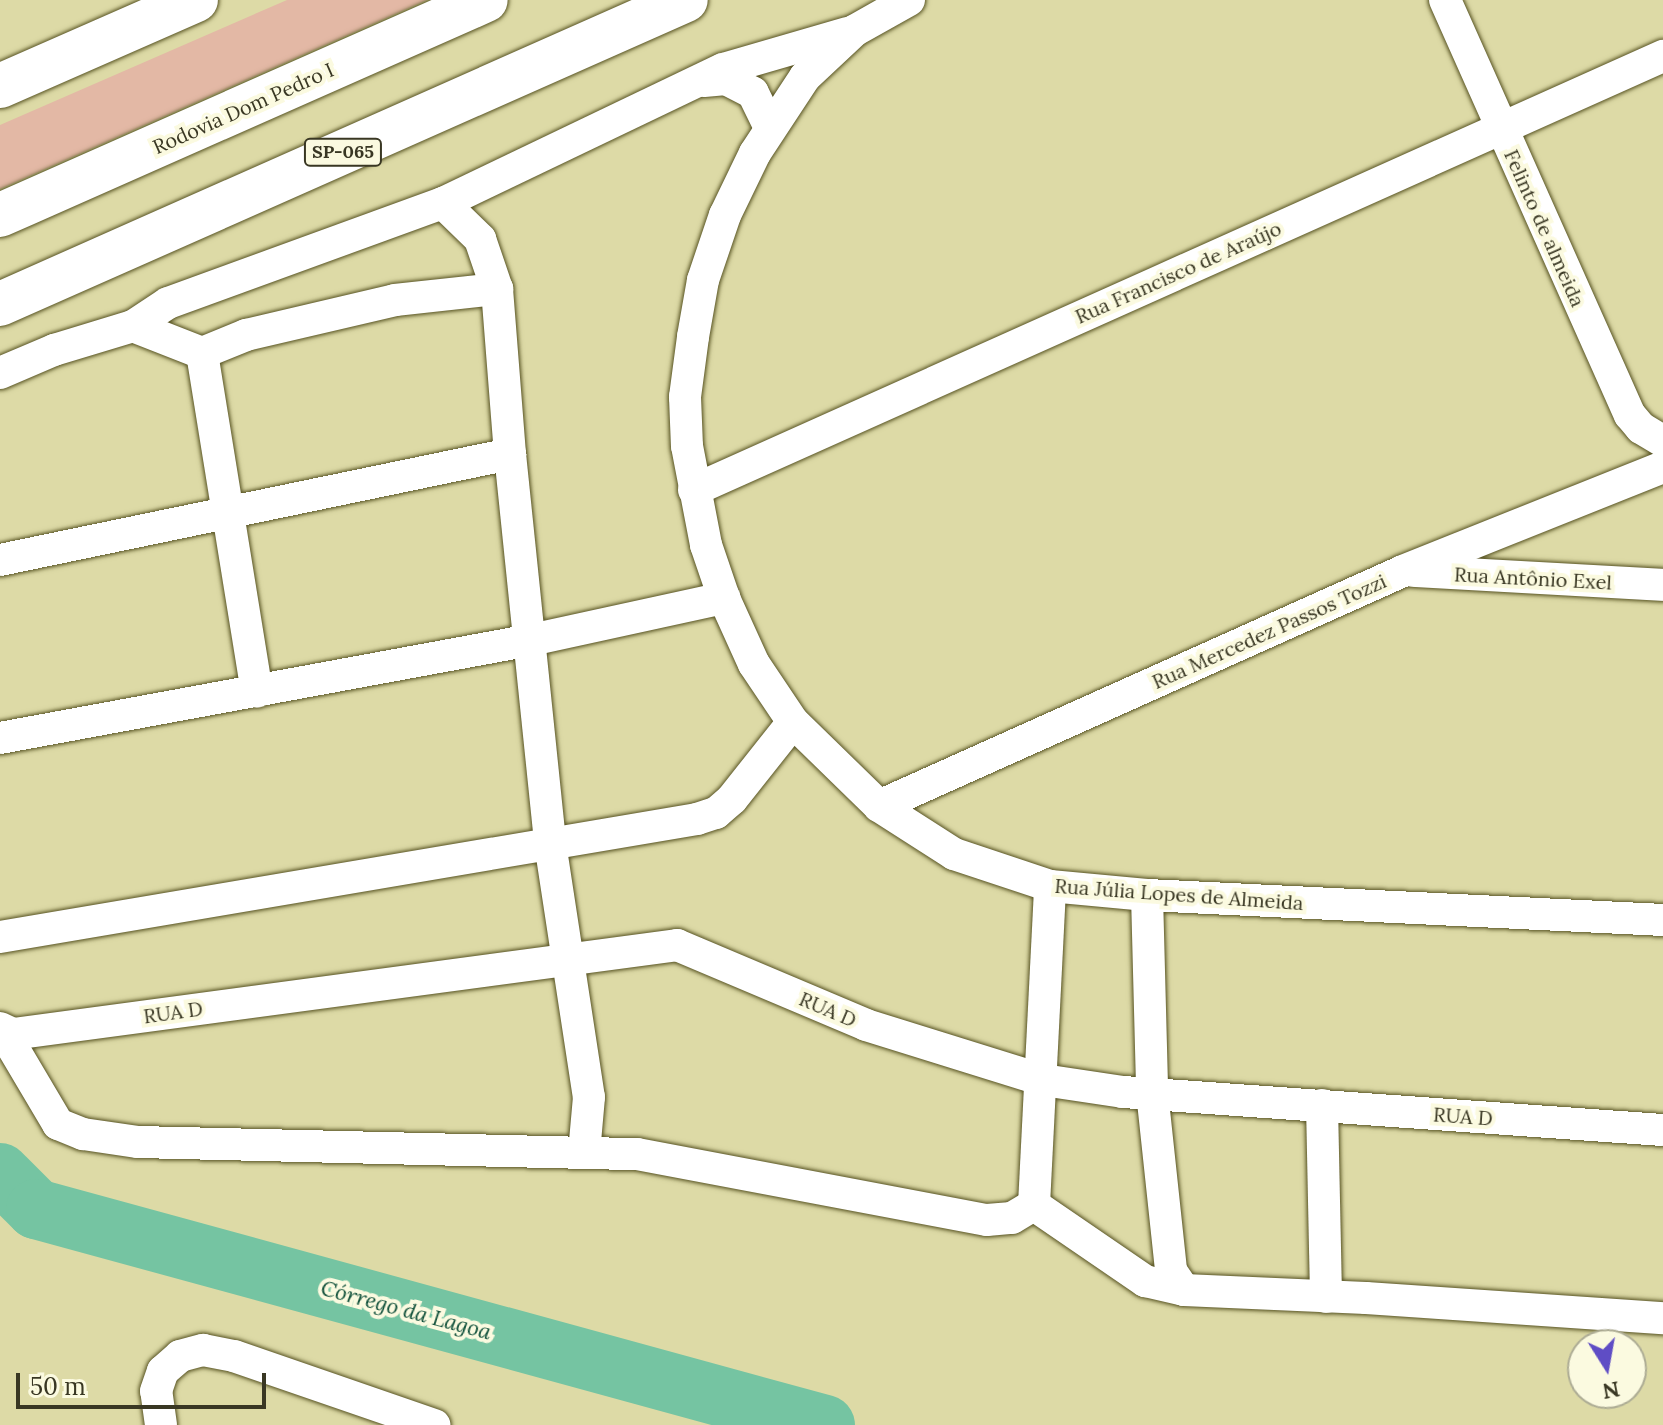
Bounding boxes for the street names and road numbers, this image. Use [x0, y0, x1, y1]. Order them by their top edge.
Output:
street label: Rodovia Dom Pedro I [149, 57, 337, 159]
road number: SP-065 [303, 138, 383, 166]
street label: Felinto de almeida [1500, 146, 1590, 310]
street label: Rua Francisco de Araújo [1071, 216, 1285, 328]
street label: Rua Antônio Exel [1454, 562, 1612, 594]
street label: Rua Mercedez Passos Tozzi [1148, 568, 1390, 694]
street label: Rua Júlia Lopes de Almeida [1054, 873, 1304, 915]
street label: RUA D [796, 986, 860, 1032]
street label: RUA D [142, 996, 204, 1028]
street label: RUA D [1432, 1102, 1494, 1130]

